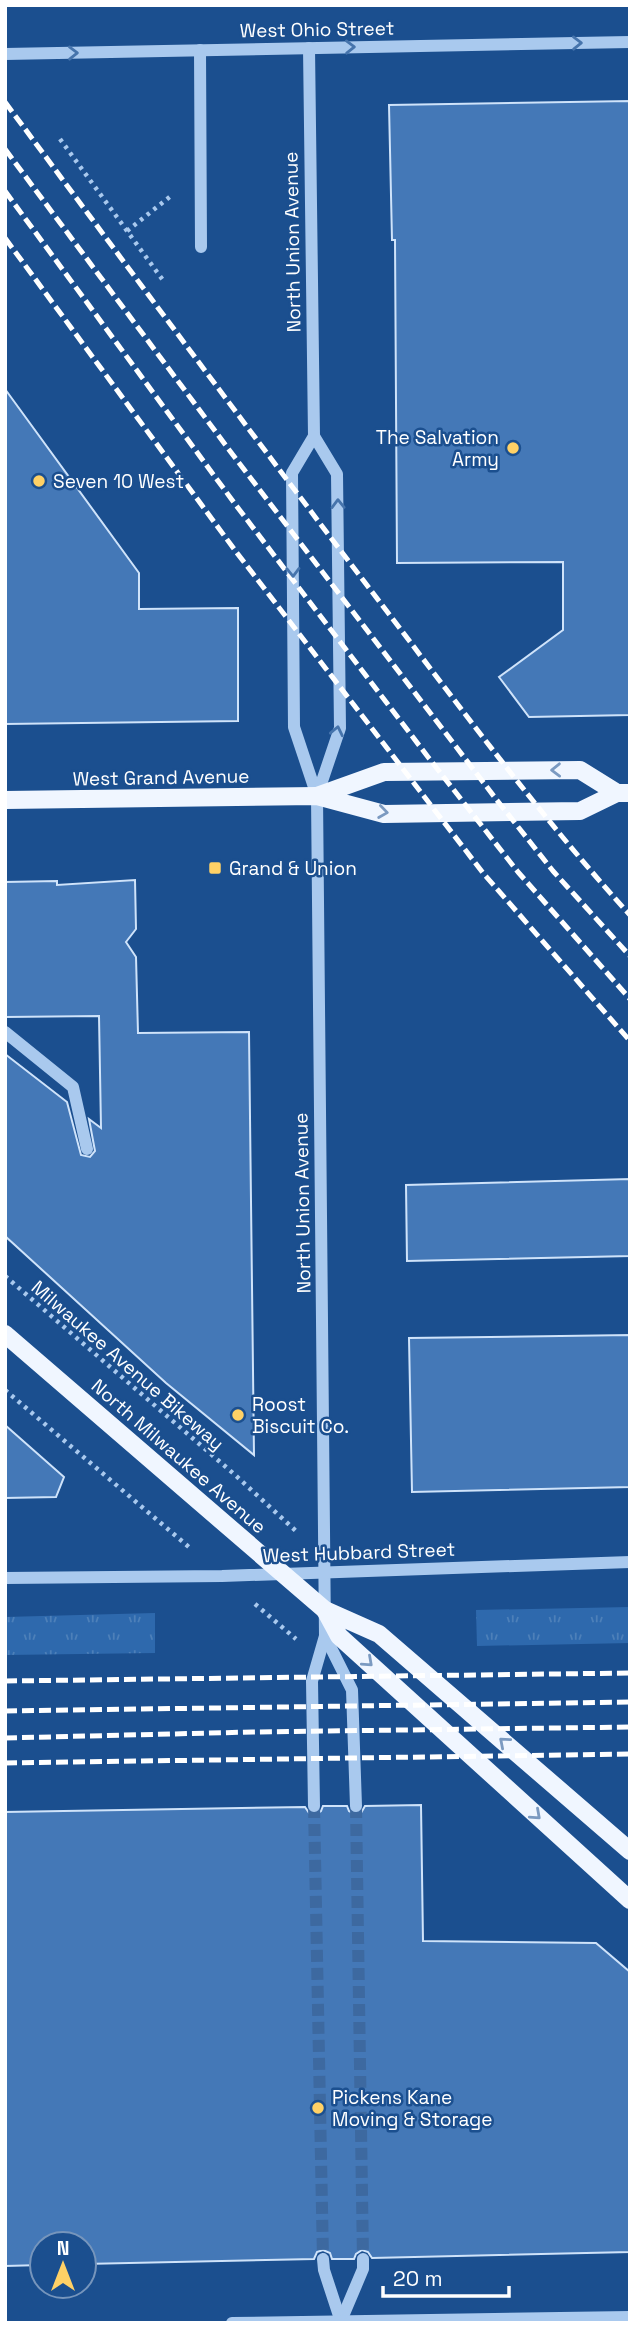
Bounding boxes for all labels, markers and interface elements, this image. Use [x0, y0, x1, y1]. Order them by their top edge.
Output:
street label: West Ohio Street [239, 16, 395, 43]
one-way arrow [573, 35, 583, 51]
one-way arrow [345, 40, 356, 55]
one-way arrow [68, 45, 79, 60]
street label: North Union Avenue [278, 151, 307, 333]
place label: The Salvation Army [376, 425, 499, 472]
marker: The Salvation Army [505, 440, 521, 456]
place label: Seven 10 West [53, 469, 184, 494]
marker: Seven 10 West [31, 473, 47, 489]
one-way arrow [330, 498, 345, 509]
one-way arrow [285, 567, 301, 578]
one-way arrow [329, 725, 344, 737]
one-way arrow [550, 762, 561, 778]
street label: West Grand Avenue [72, 763, 250, 792]
one-way arrow [377, 805, 389, 820]
place label: Grand & Union [229, 856, 357, 881]
marker: Grand & Union [207, 860, 223, 876]
street label: North Union Avenue [288, 1112, 317, 1294]
street label: Milwaukee Avenue Bikeway [26, 1275, 229, 1456]
street label: North Milwaukee Avenue [86, 1374, 271, 1539]
place label: Roost Biscuit Co. [252, 1392, 349, 1439]
marker: Roost Biscuit Co. [230, 1407, 246, 1423]
street label: West Hubbard Street [262, 1537, 456, 1568]
one-way arrow [360, 1653, 373, 1666]
one-way arrow [500, 1738, 513, 1750]
one-way arrow [528, 1807, 541, 1819]
place label: Pickens Kane Moving & Storage [332, 2085, 493, 2132]
marker: Pickens Kane Moving & Storage [310, 2100, 326, 2116]
north arrow [28, 2230, 98, 2300]
text: N [57, 2236, 69, 2261]
scale bar [383, 2254, 509, 2298]
text: 20 m [393, 2265, 443, 2292]

